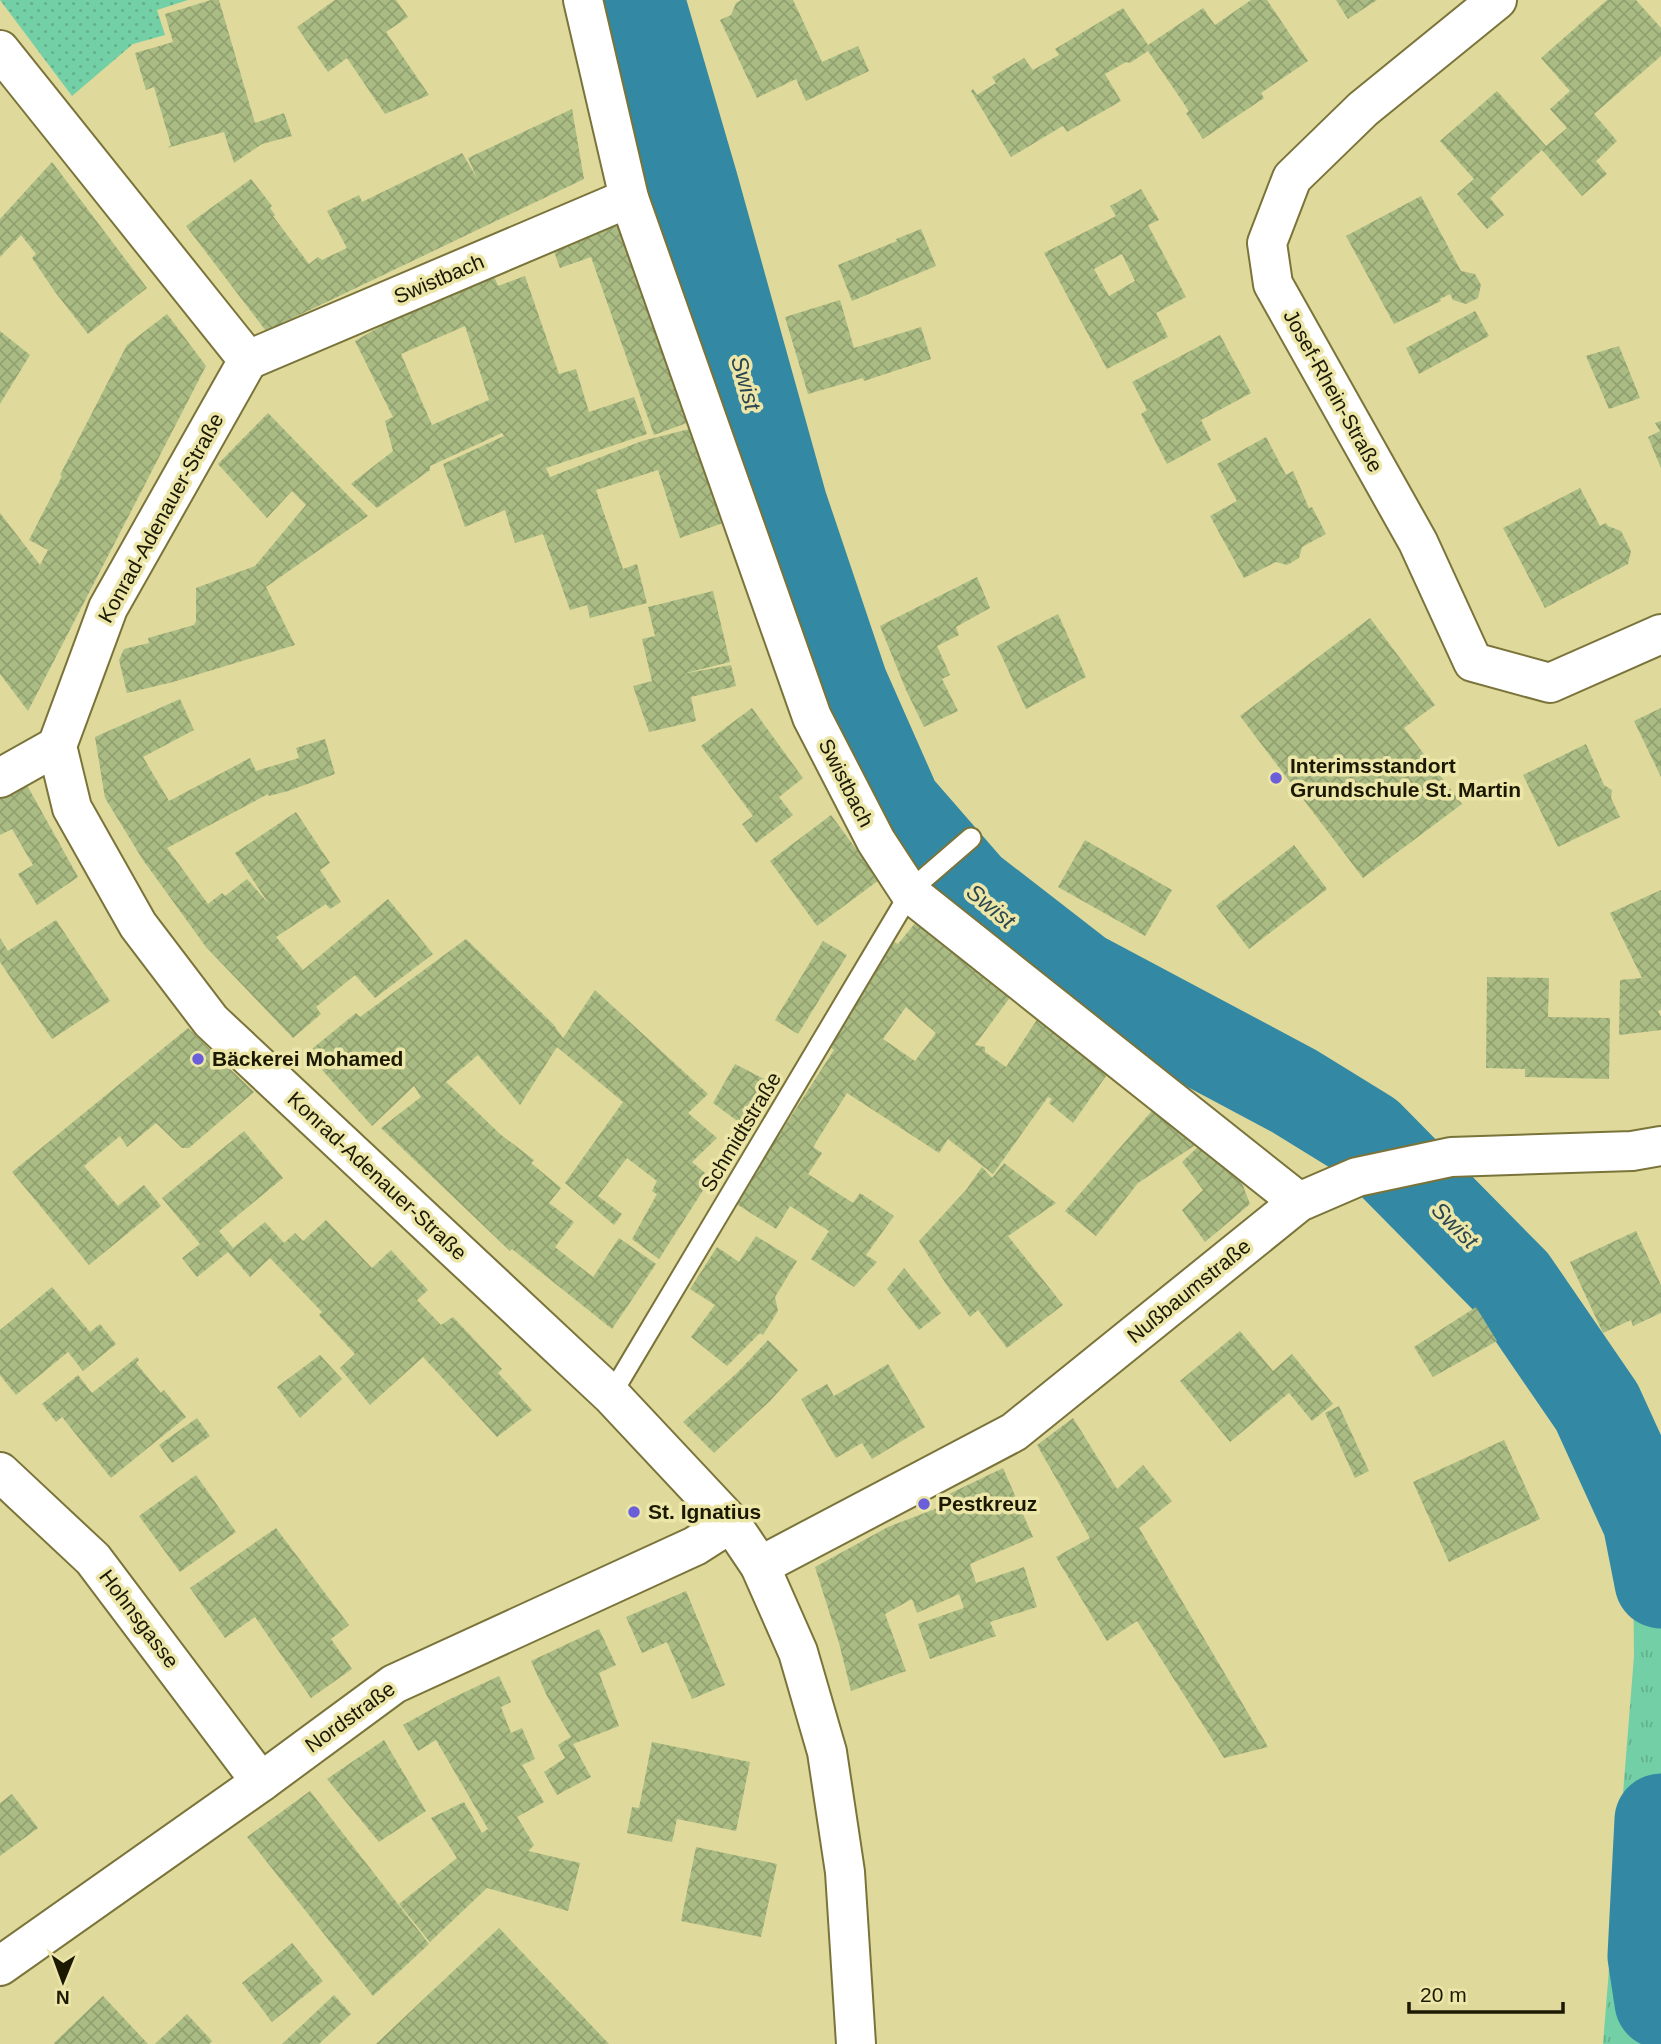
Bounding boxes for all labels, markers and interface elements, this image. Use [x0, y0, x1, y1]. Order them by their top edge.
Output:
street label: Swistbach [390, 249, 487, 308]
street label: Josef-Rhein-Straße [1279, 306, 1388, 476]
water label: Swist [726, 353, 767, 415]
street label: Konrad-Adenauer-Straße [93, 409, 228, 626]
street label: Swistbach [814, 735, 878, 831]
place label: Interimsstandort Grundschule St. Martin [1290, 754, 1521, 801]
marker: Interimsstandort Grundschule St. Martin [1268, 770, 1284, 786]
water label: Swist [962, 878, 1022, 935]
place label: Bäckerei Mohamed [212, 1047, 403, 1070]
marker: Bäckerei Mohamed [190, 1051, 206, 1067]
street label: Schmidtstraße [696, 1068, 785, 1196]
street label: Konrad-Adenauer-Straße [283, 1087, 471, 1264]
water label: Swist [1426, 1196, 1485, 1255]
street label: Nußbaumstraße [1122, 1234, 1255, 1347]
place label: Pestkreuz [938, 1492, 1037, 1515]
marker: Pestkreuz [916, 1496, 932, 1512]
place label: St. Ignatius [648, 1500, 761, 1523]
marker: St. Ignatius [626, 1504, 642, 1520]
street label: Hohnsgasse [95, 1565, 184, 1672]
street label: Nordstraße [300, 1676, 399, 1757]
north arrow [28, 1946, 98, 2016]
scale bar [1409, 1970, 1563, 2014]
text: 20 m [1420, 1983, 1467, 2006]
text: N [56, 1987, 70, 2008]

